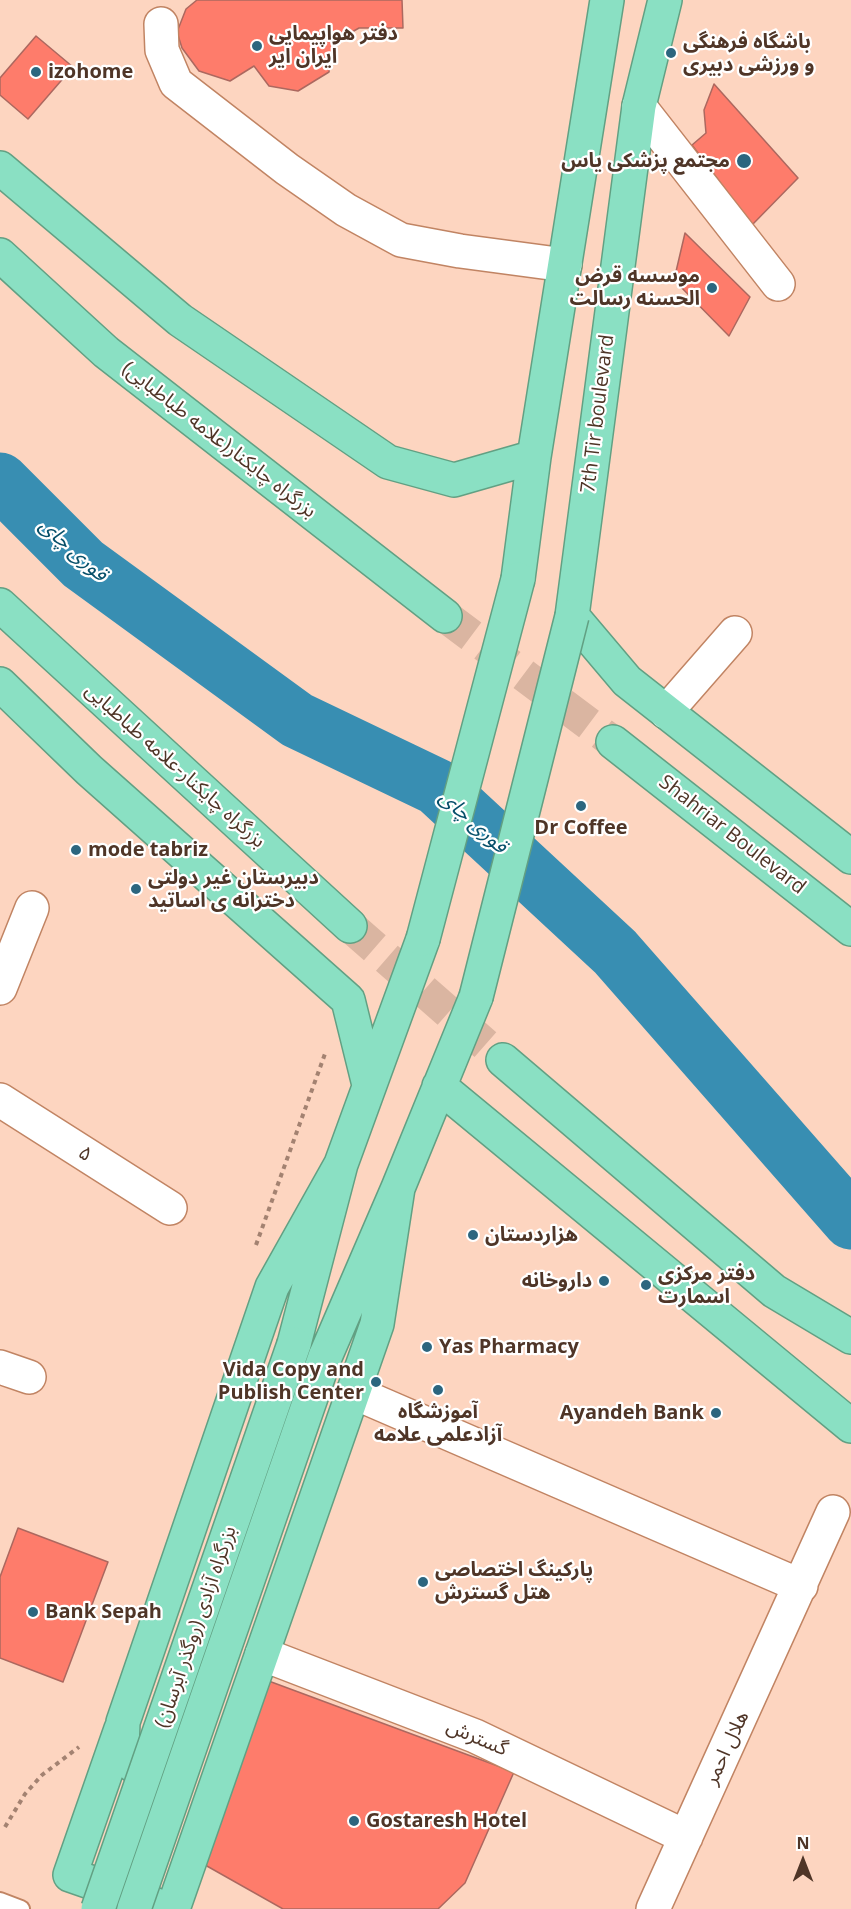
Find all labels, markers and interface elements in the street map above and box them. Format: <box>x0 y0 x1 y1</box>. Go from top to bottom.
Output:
place label: دفتر هواپیمایی ایران ایر <box>269 22 398 69</box>
place label: باشگاه فرهنگی و ورزشی دبیری <box>683 30 814 77</box>
marker: دفتر هواپیمایی ایران ایر <box>250 39 264 53</box>
marker: باشگاه فرهنگی و ورزشی دبیری <box>664 46 678 60</box>
place label: izohome <box>48 60 133 84</box>
marker: izohome <box>29 65 43 79</box>
place label: مجتمع پزشکی یاس <box>561 149 730 173</box>
marker: مجتمع پزشکی یاس <box>735 152 753 170</box>
place label: موسسه قرض الحسنه رسالت <box>569 264 700 311</box>
marker: موسسه قرض الحسنه رسالت <box>705 281 719 295</box>
street label: 7th Tir boulevard <box>576 333 620 495</box>
street label: بزرگراه چایکنار(علامه طباطبایی) <box>117 357 321 523</box>
water label: قوری چای <box>34 513 112 587</box>
street label: بزرگراه چایکنار-علامه طباطبایی <box>80 679 270 853</box>
street label: Shahriar Boulevard <box>654 770 810 900</box>
water label: قوری چای <box>434 785 512 859</box>
marker: Dr Coffee <box>574 799 588 813</box>
place label: Dr Coffee <box>534 816 628 840</box>
place label: mode tabriz <box>88 838 208 862</box>
marker: mode tabriz <box>69 843 83 857</box>
place label: دبیرستان غیر دولتی دخترانه ی اساتید <box>148 866 319 913</box>
marker: دبیرستان غیر دولتی دخترانه ی اساتید <box>129 882 143 896</box>
street label: ۵ <box>74 1141 96 1167</box>
place label: هزاردستان <box>485 1223 578 1247</box>
marker: هزاردستان <box>466 1228 480 1242</box>
place label: دفتر مرکزی اسمارت <box>658 1262 755 1309</box>
place label: داروخانه <box>522 1269 592 1293</box>
marker: داروخانه <box>597 1274 611 1288</box>
marker: دفتر مرکزی اسمارت <box>639 1278 653 1292</box>
place label: Yas Pharmacy <box>439 1335 579 1359</box>
marker: Yas Pharmacy <box>420 1340 434 1354</box>
place label: Vida Copy and Publish Center <box>218 1358 364 1405</box>
marker: Vida Copy and Publish Center <box>369 1375 383 1389</box>
marker: آموزشگاه آزادعلمی علامه <box>431 1383 445 1397</box>
place label: آموزشگاه آزادعلمی علامه <box>374 1400 502 1447</box>
place label: Ayandeh Bank <box>560 1401 704 1425</box>
marker: Ayandeh Bank <box>709 1406 723 1420</box>
street label: بزرگراه آزادی (روگذر آبرسان) <box>150 1523 242 1731</box>
place label: پارکینگ اختصاصی هتل گسترش <box>435 1558 593 1605</box>
marker: پارکینگ اختصاصی هتل گسترش <box>416 1575 430 1589</box>
place label: Bank Sepah <box>45 1600 162 1624</box>
marker: Bank Sepah <box>26 1605 40 1619</box>
street label: هلال احمر <box>700 1707 754 1789</box>
street label: گسترش <box>443 1714 511 1762</box>
place label: Gostaresh Hotel <box>366 1809 527 1833</box>
marker: Gostaresh Hotel <box>347 1814 361 1828</box>
north arrow <box>773 1831 833 1891</box>
text: N <box>796 1832 810 1854</box>

